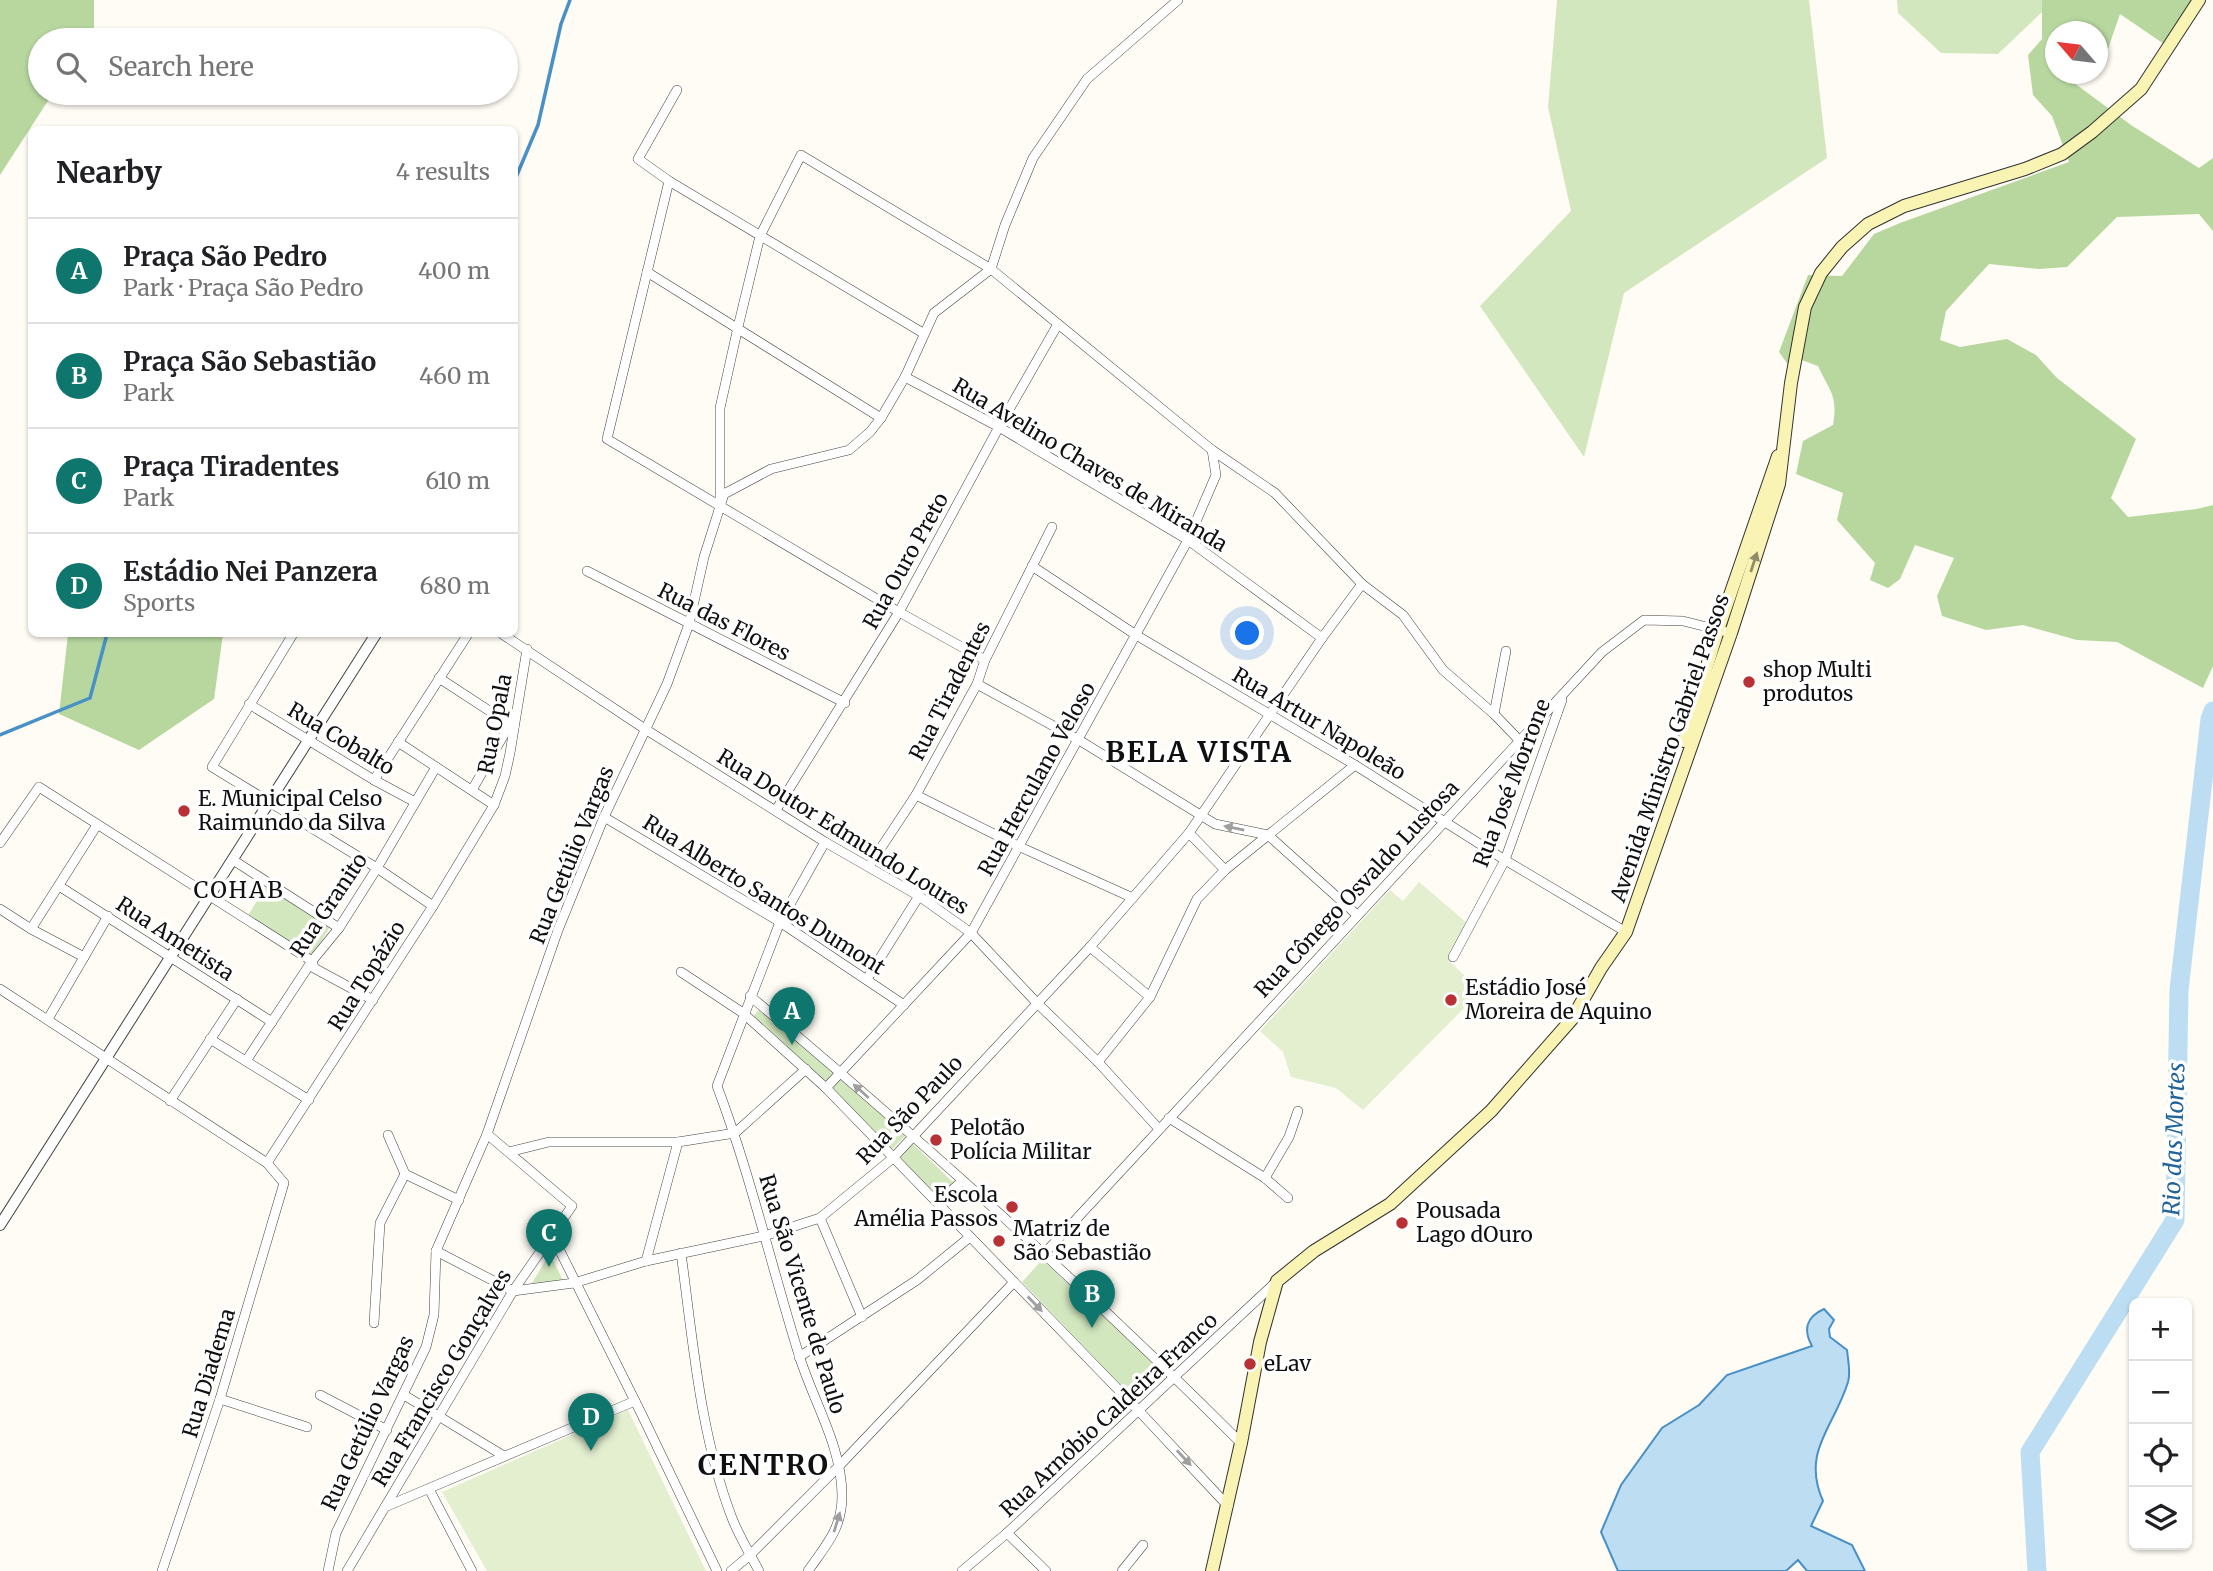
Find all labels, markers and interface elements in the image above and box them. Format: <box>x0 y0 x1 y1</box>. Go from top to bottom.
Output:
north arrow <box>2045 21 2108 84</box>
search box <box>28 28 518 105</box>
icon: search <box>52 48 90 86</box>
text: Search here <box>108 50 254 83</box>
text: Nearby <box>56 153 162 191</box>
text: 4 results <box>396 157 490 186</box>
text: Praça São Pedro <box>123 240 327 273</box>
text: A <box>71 256 87 285</box>
text: 400 m <box>418 256 490 285</box>
text: Park · Praça São Pedro <box>123 273 363 302</box>
text: Praça São Sebastião <box>123 345 376 378</box>
text: B <box>71 361 87 390</box>
text: 460 m <box>419 361 490 390</box>
street label: Rua Avelino Chaves de Miranda <box>948 372 1233 557</box>
text: Park <box>123 378 174 407</box>
text: Praça Tiradentes <box>123 450 339 483</box>
text: C <box>71 466 87 495</box>
text: 610 m <box>425 466 490 495</box>
text: Park <box>123 483 174 512</box>
street label: Rua Ouro Preto <box>857 488 954 634</box>
one-way arrow <box>1749 551 1760 572</box>
text: Estádio Nei Panzera <box>123 555 378 588</box>
text: D <box>70 571 88 600</box>
text: 680 m <box>419 571 490 600</box>
street label: Rua das Flores <box>653 577 795 667</box>
text: Sports <box>123 588 195 617</box>
street label: Avenida Ministro Gabriel Passos <box>1604 590 1735 906</box>
your location <box>1230 616 1264 650</box>
street label: Rua Tiradentes <box>903 617 996 765</box>
place label: shop Multi produtos <box>1763 656 1872 707</box>
street label: Rua Artur Napoleão <box>1228 661 1411 786</box>
street label: Rua Opala <box>472 672 517 776</box>
marker: shop Multi produtos <box>1741 674 1757 690</box>
street label: Rua Herculano Veloso <box>972 677 1101 880</box>
street label: Rua José Morrone <box>1467 695 1556 871</box>
street label: Rua Cobalto <box>283 696 400 781</box>
district label: BELA VISTA <box>1105 734 1293 770</box>
street label: Rua Doutor Edmundo Loures <box>712 743 974 920</box>
street label: Rua Getúlio Vargas <box>523 762 620 948</box>
street label: Rua Cônego Osvaldo Lustosa <box>1249 774 1465 1003</box>
place label: E. Municipal Celso Raimundo da Silva <box>198 785 386 836</box>
marker: E. Municipal Celso Raimundo da Silva <box>176 803 192 819</box>
street label: Rua Alberto Santos Dumont <box>638 809 890 980</box>
one-way arrow <box>1223 822 1245 833</box>
street label: Rua Granito <box>284 848 373 962</box>
district label: COHAB <box>193 875 285 904</box>
street label: Rua Ametista <box>111 890 239 987</box>
street label: Rua Topázio <box>322 916 411 1036</box>
place label: Estádio José Moreira de Aquino <box>1465 974 1652 1025</box>
pin: A <box>769 987 815 1045</box>
marker: Estádio José Moreira de Aquino <box>1443 992 1459 1008</box>
street label: Rua São Paulo <box>851 1050 968 1170</box>
water label: Rio das Mortes <box>2156 1062 2191 1216</box>
one-way arrow <box>853 1084 870 1100</box>
place label: Pelotão Polícia Militar <box>950 1114 1092 1165</box>
marker: Pelotão Polícia Militar <box>928 1132 944 1148</box>
street label: Rua São Vicente de Paulo <box>753 1171 852 1417</box>
place label: Escola Amélia Passos <box>853 1181 998 1232</box>
place label: Pousada Lago dOuro <box>1416 1197 1533 1248</box>
marker: Escola Amélia Passos <box>1004 1199 1020 1215</box>
pin: C <box>526 1209 572 1267</box>
place label: Matriz de São Sebastião <box>1013 1215 1151 1266</box>
marker: Pousada Lago dOuro <box>1394 1215 1410 1231</box>
marker: Matriz de São Sebastião <box>991 1233 1007 1249</box>
street label: Rua Francisco Gonçalves <box>366 1264 517 1491</box>
pin: B <box>1069 1270 1115 1328</box>
one-way arrow <box>1026 1295 1043 1312</box>
map controls <box>2129 1298 2192 1550</box>
button: + <box>2129 1298 2192 1361</box>
street label: Rua Diadema <box>176 1305 241 1441</box>
street label: Rua Arnóbio Caldeira Franco <box>994 1307 1223 1523</box>
street label: Rua Getúlio Vargas <box>315 1331 420 1514</box>
place label: eLav <box>1264 1350 1312 1377</box>
marker: eLav <box>1242 1356 1258 1372</box>
button: − <box>2129 1361 2192 1424</box>
pin: D <box>568 1393 614 1451</box>
button: locate <box>2129 1424 2192 1487</box>
district label: CENTRO <box>698 1447 830 1483</box>
one-way arrow <box>1175 1449 1191 1466</box>
button: layers <box>2129 1487 2192 1550</box>
one-way arrow <box>833 1511 843 1532</box>

